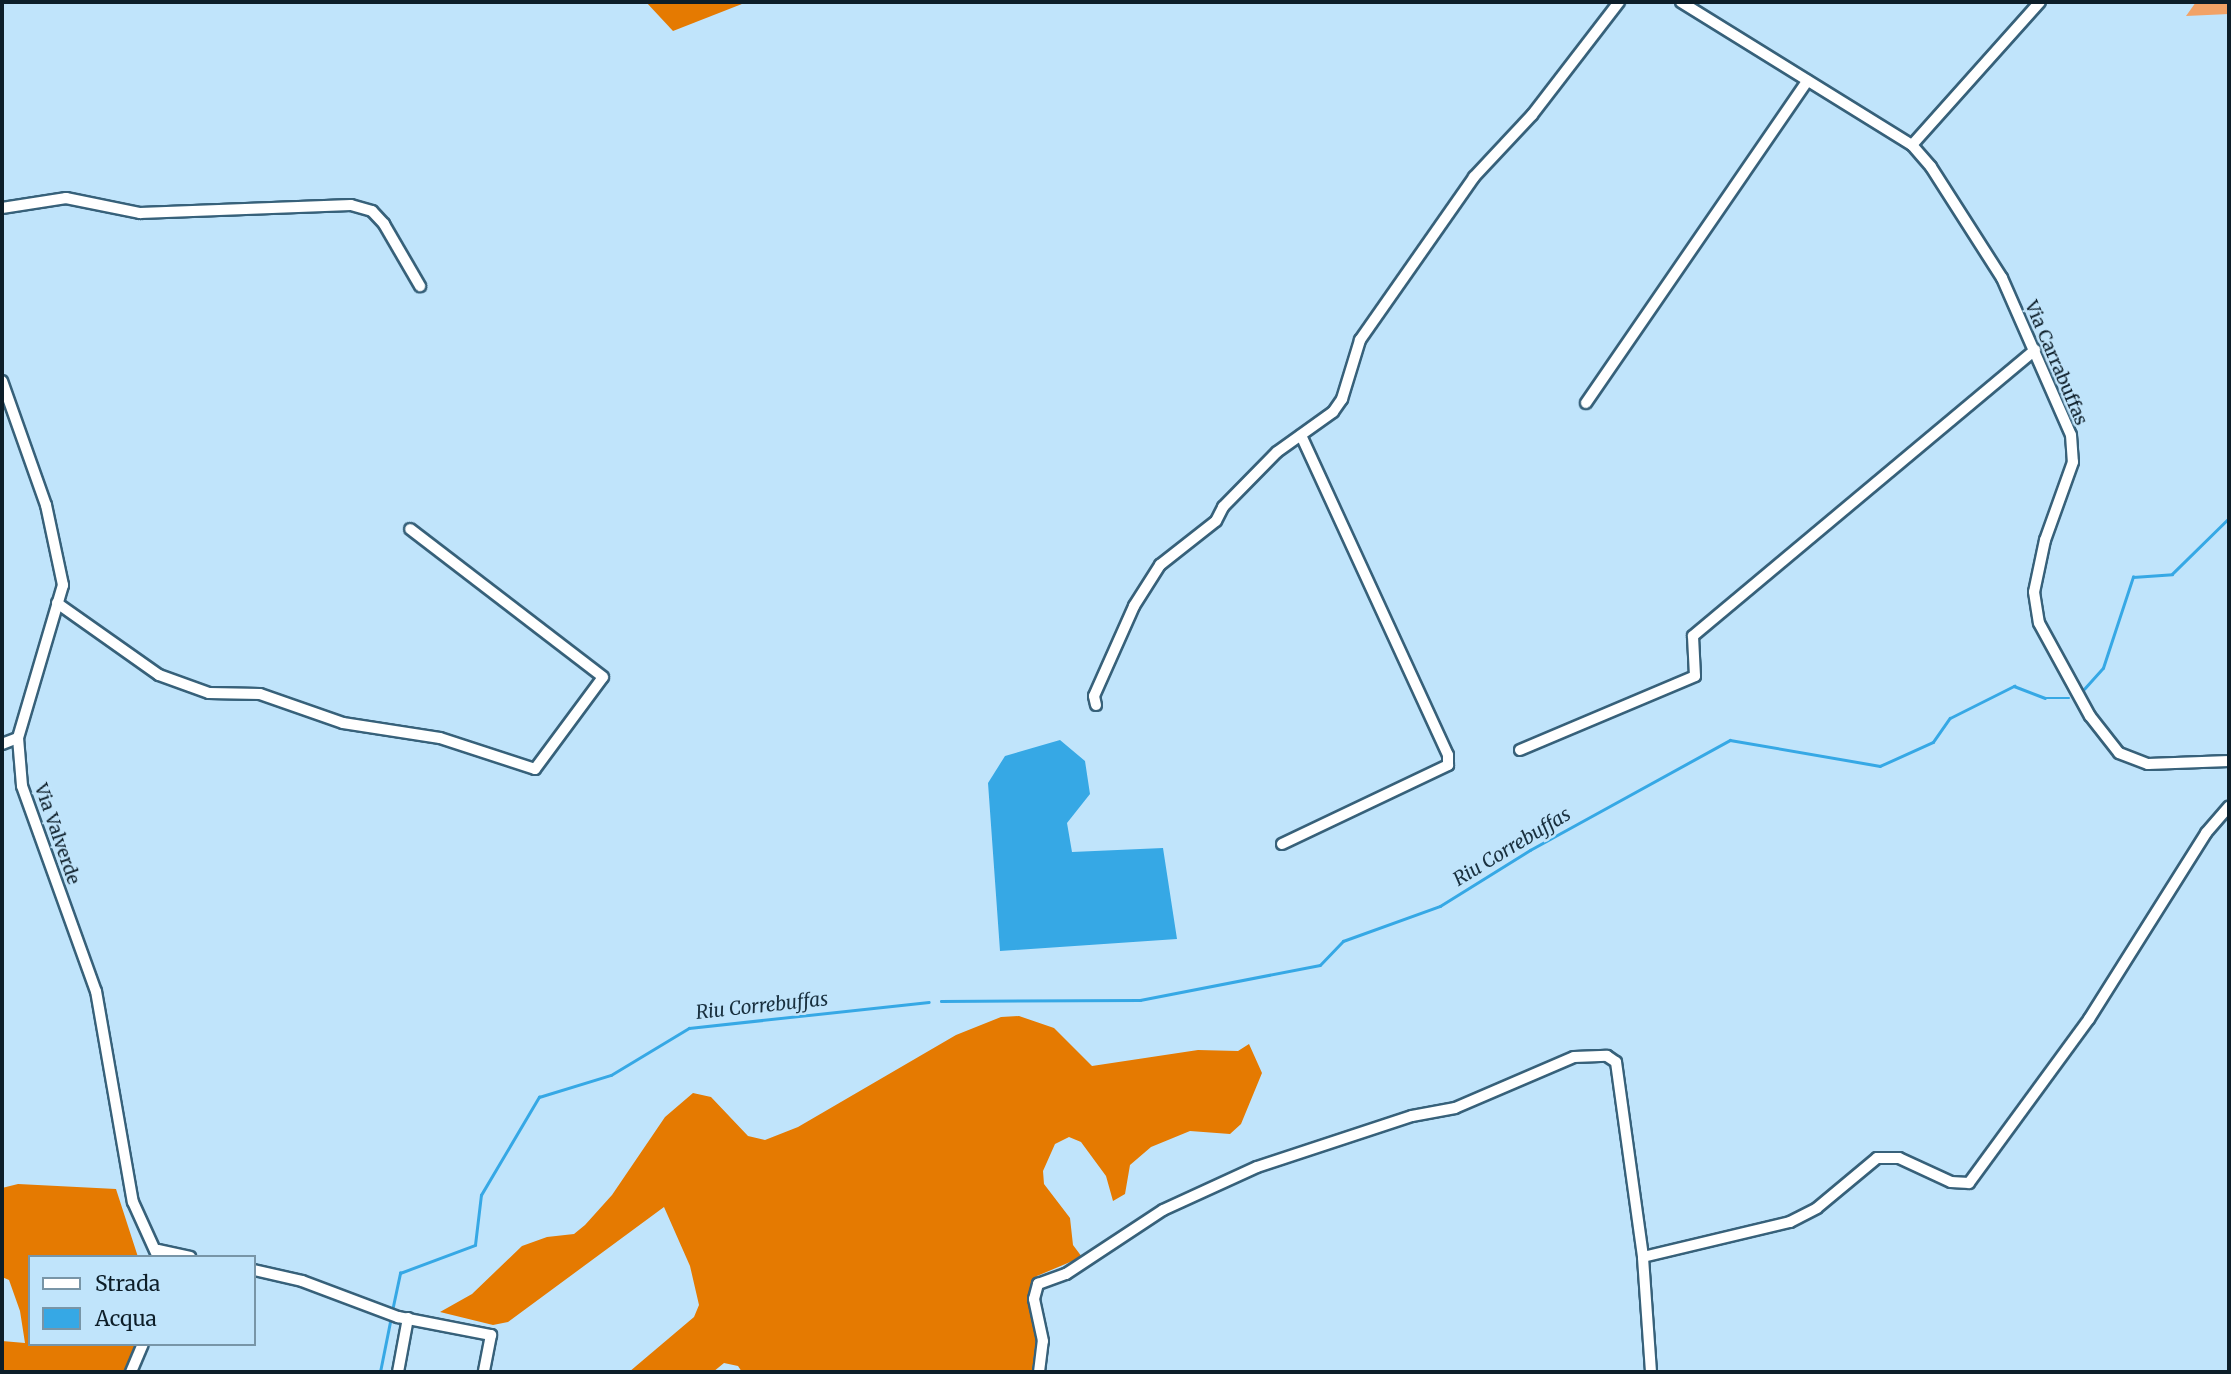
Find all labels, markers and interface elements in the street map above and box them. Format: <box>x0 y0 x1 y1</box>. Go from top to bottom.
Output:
street label: Via Carrabuffas <box>2020 297 2092 429</box>
street label: Via Valverde <box>30 781 84 887</box>
water label: Riu Correbuffas <box>1449 803 1575 891</box>
water label: Riu Correbuffas <box>695 988 829 1024</box>
legend <box>28 1255 256 1346</box>
text: Strada <box>95 1270 160 1297</box>
text: Acqua <box>95 1305 157 1332</box>

